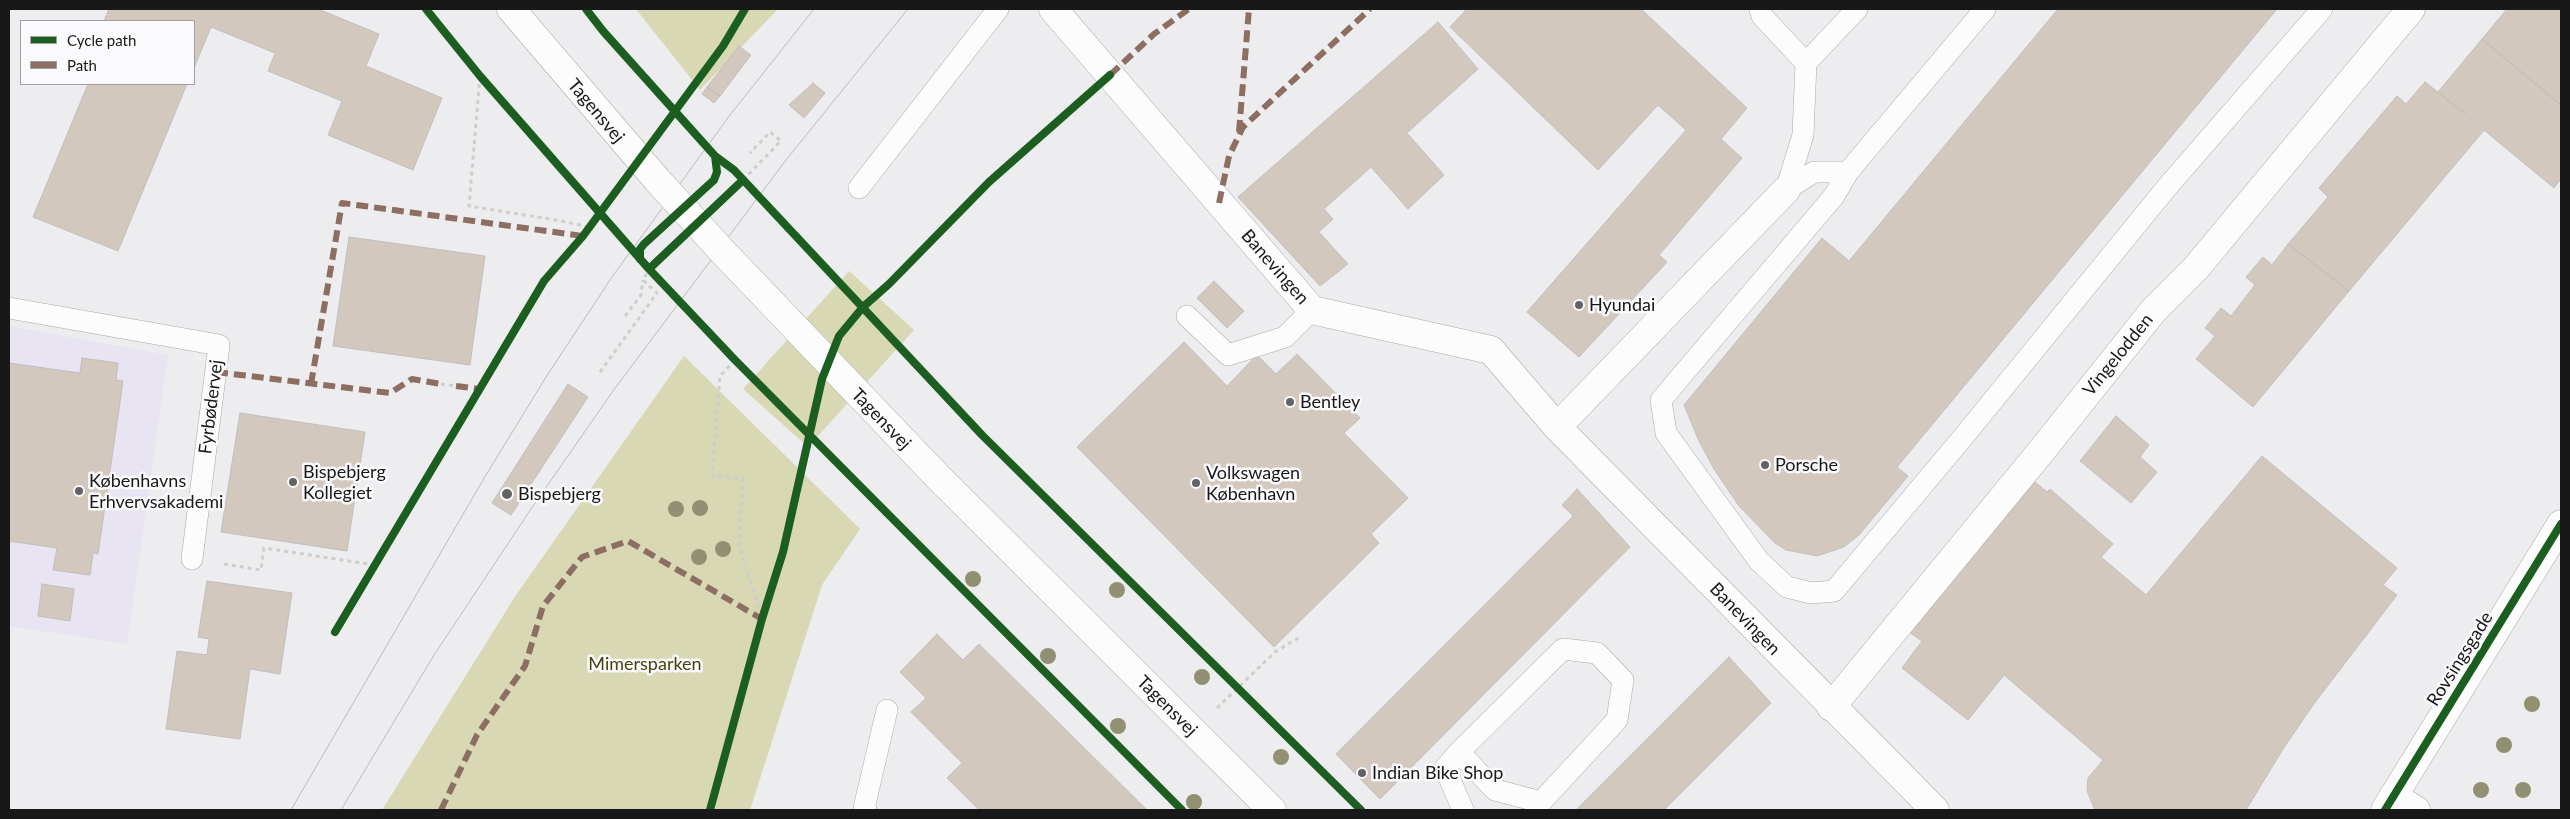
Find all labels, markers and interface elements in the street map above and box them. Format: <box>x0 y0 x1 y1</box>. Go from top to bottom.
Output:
legend <box>20 20 195 85</box>
text: Cycle path <box>67 31 136 49</box>
text: Path <box>67 56 97 74</box>
street label: Tagensvej <box>563 75 629 147</box>
street label: Banevingen <box>1237 225 1313 309</box>
place label: Hyundai <box>1589 294 1655 316</box>
marker: Hyundai <box>1573 299 1585 311</box>
street label: Vingelodden <box>2078 310 2158 400</box>
street label: Fyrbødervej <box>194 359 228 455</box>
street label: Tagensvej <box>847 384 915 454</box>
place label: Bentley <box>1300 391 1360 413</box>
marker: Bentley <box>1284 396 1296 408</box>
place label: Porsche <box>1775 454 1838 476</box>
marker: Porsche <box>1759 459 1771 471</box>
place label: Bispebjerg Kollegiet <box>303 461 386 504</box>
place label: Volkswagen København <box>1206 462 1300 504</box>
place label: Københavns Erhvervsakademi <box>89 470 223 512</box>
marker: Bispebjerg Kollegiet <box>287 476 299 488</box>
marker: Volkswagen København <box>1190 477 1202 489</box>
place label: Bispebjerg <box>518 483 601 505</box>
marker: Københavns Erhvervsakademi <box>73 485 85 497</box>
marker: Bispebjerg <box>500 487 514 501</box>
street label: Banevingen <box>1705 578 1785 660</box>
street label: Rovsingsgade <box>2423 608 2497 710</box>
park label: Mimersparken <box>588 653 702 675</box>
street label: Tagensvej <box>1132 671 1202 741</box>
place label: Indian Bike Shop <box>1372 762 1503 784</box>
marker: Indian Bike Shop <box>1356 767 1368 779</box>

